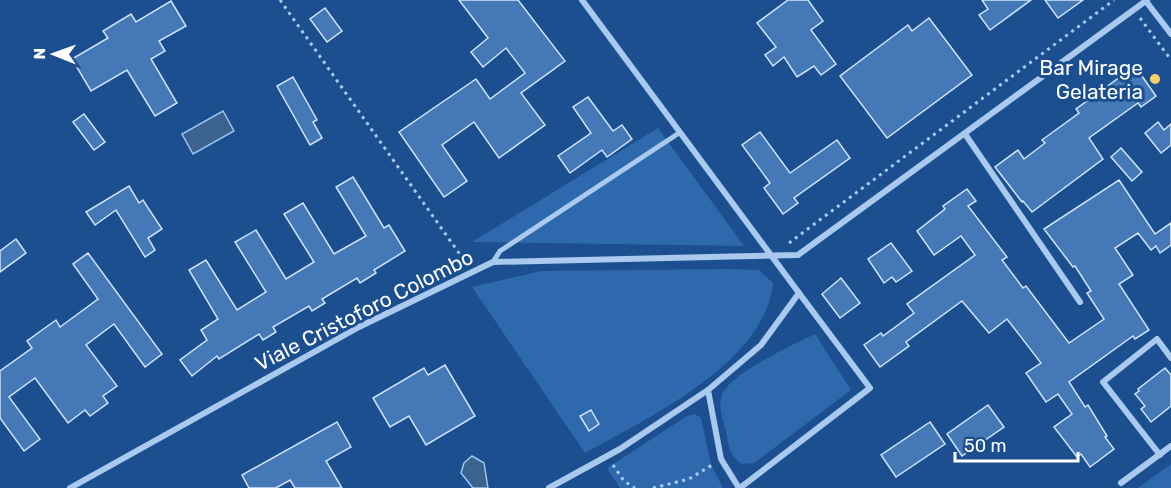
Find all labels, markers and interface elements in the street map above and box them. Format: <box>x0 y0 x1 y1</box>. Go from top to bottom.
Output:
north arrow <box>24 24 84 84</box>
text: N <box>30 48 49 60</box>
place label: Bar Mirage Gelateria <box>1039 55 1143 104</box>
marker: Bar Mirage Gelateria <box>1148 72 1162 86</box>
street label: Viale Cristoforo Colombo <box>251 244 477 376</box>
scale bar <box>955 425 1078 463</box>
text: 50 m <box>964 435 1007 457</box>

